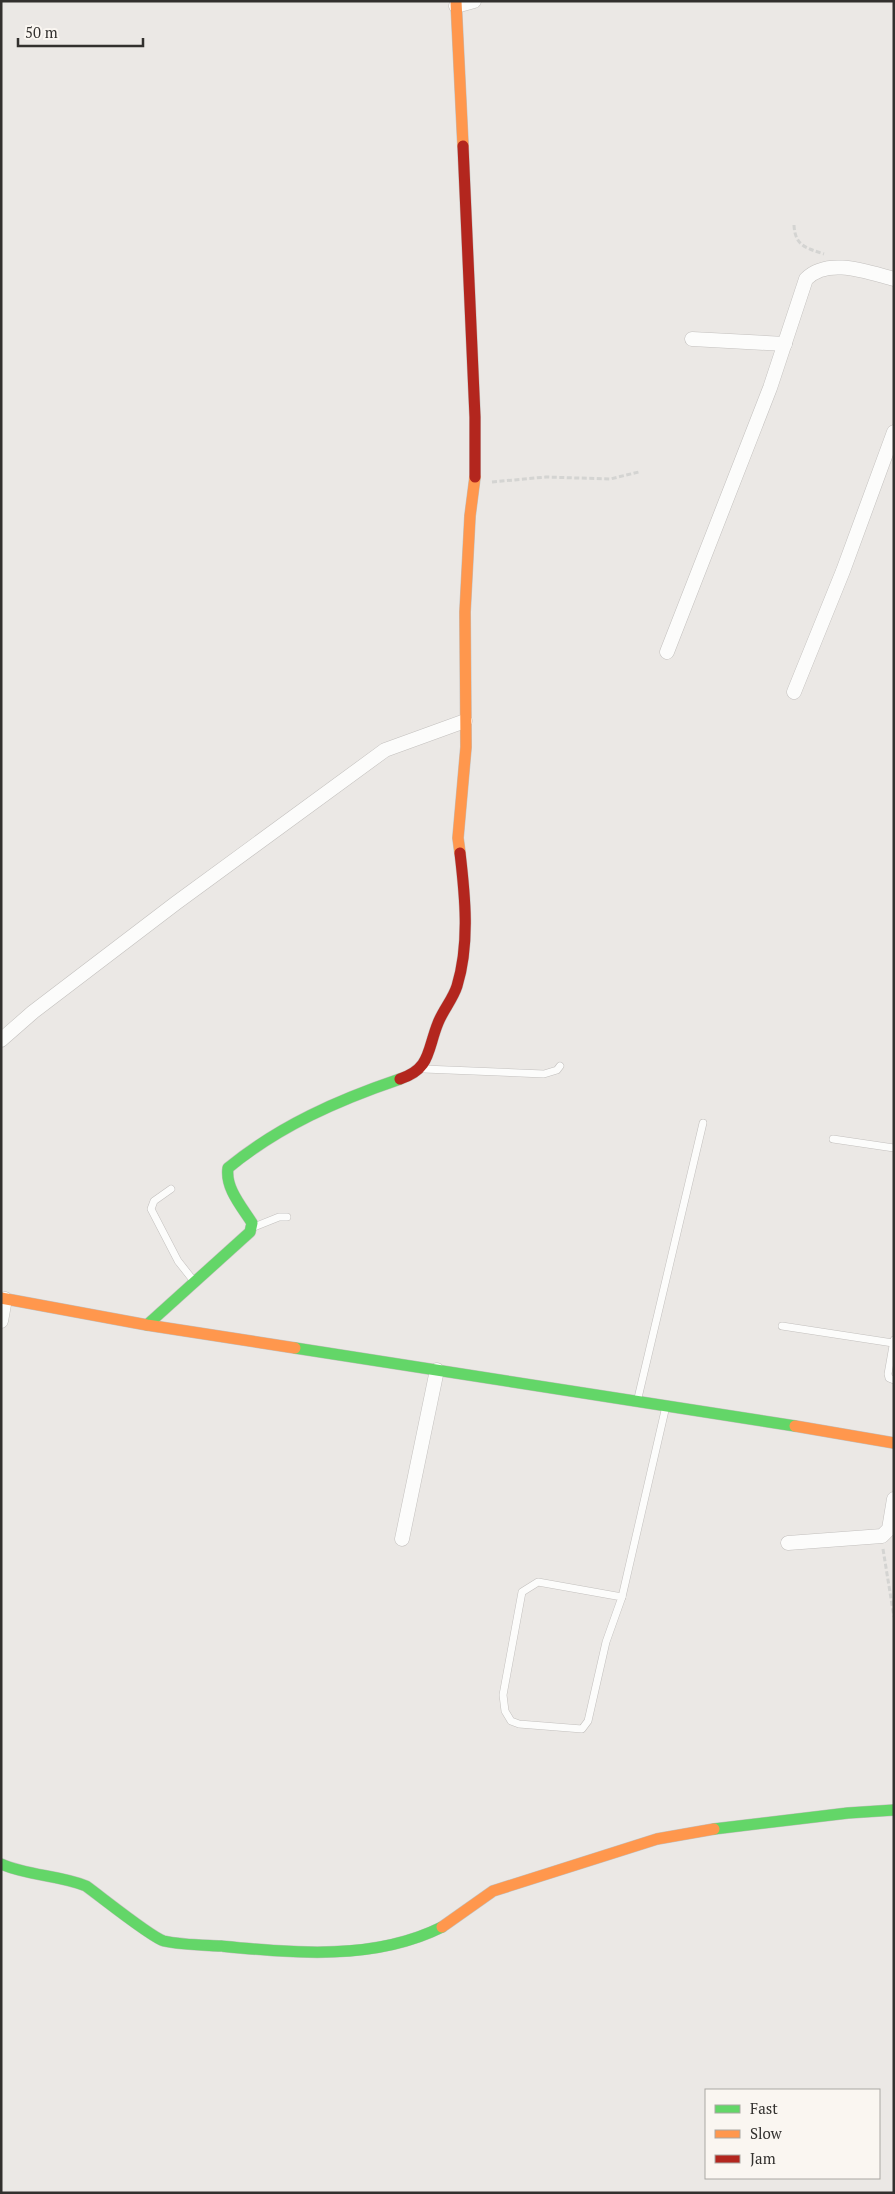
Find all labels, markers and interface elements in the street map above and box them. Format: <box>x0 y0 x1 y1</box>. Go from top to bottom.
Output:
scale bar <box>18 15 142 47</box>
text: 50 m <box>25 22 58 42</box>
legend <box>705 2089 880 2179</box>
text: Fast <box>750 2098 778 2118</box>
text: Slow <box>750 2123 783 2143</box>
text: Jam <box>750 2148 776 2168</box>

